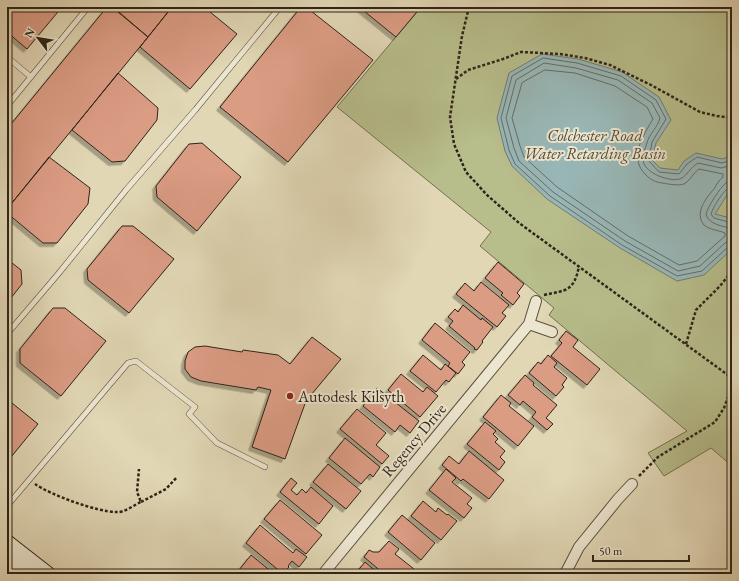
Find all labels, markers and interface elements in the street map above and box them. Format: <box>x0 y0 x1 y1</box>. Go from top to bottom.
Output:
north arrow <box>18 18 58 58</box>
text: N <box>21 25 38 40</box>
park label: Colchester Road Water Retarding Basin <box>524 125 666 164</box>
place label: Autodesk Kilsyth <box>297 386 405 407</box>
marker: Autodesk Kilsyth <box>285 391 295 401</box>
street label: Regency Drive <box>377 399 451 481</box>
scale bar <box>593 537 689 563</box>
text: 50 m <box>599 543 623 559</box>

